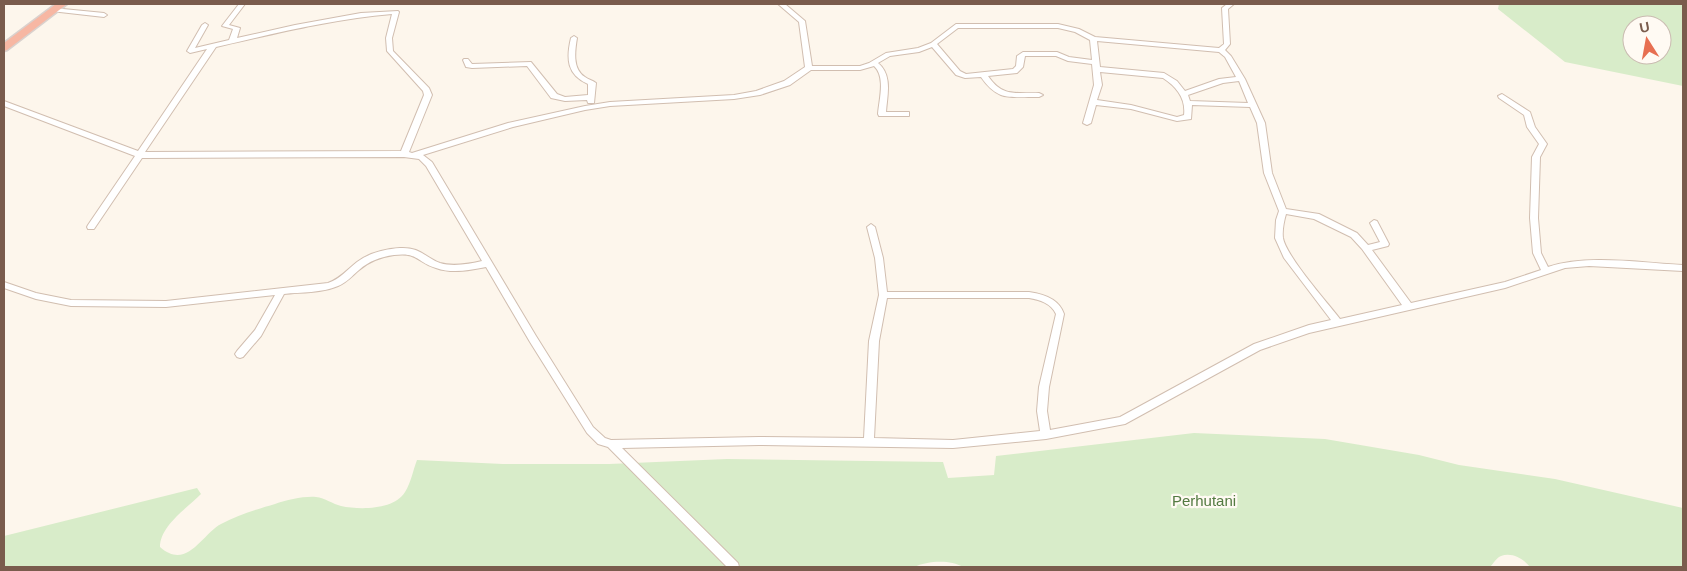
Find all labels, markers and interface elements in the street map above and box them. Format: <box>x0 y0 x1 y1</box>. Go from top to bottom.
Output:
north arrow <box>1622 15 1672 65</box>
text: U <box>1638 18 1651 36</box>
park label: Perhutani <box>1172 492 1236 509</box>

